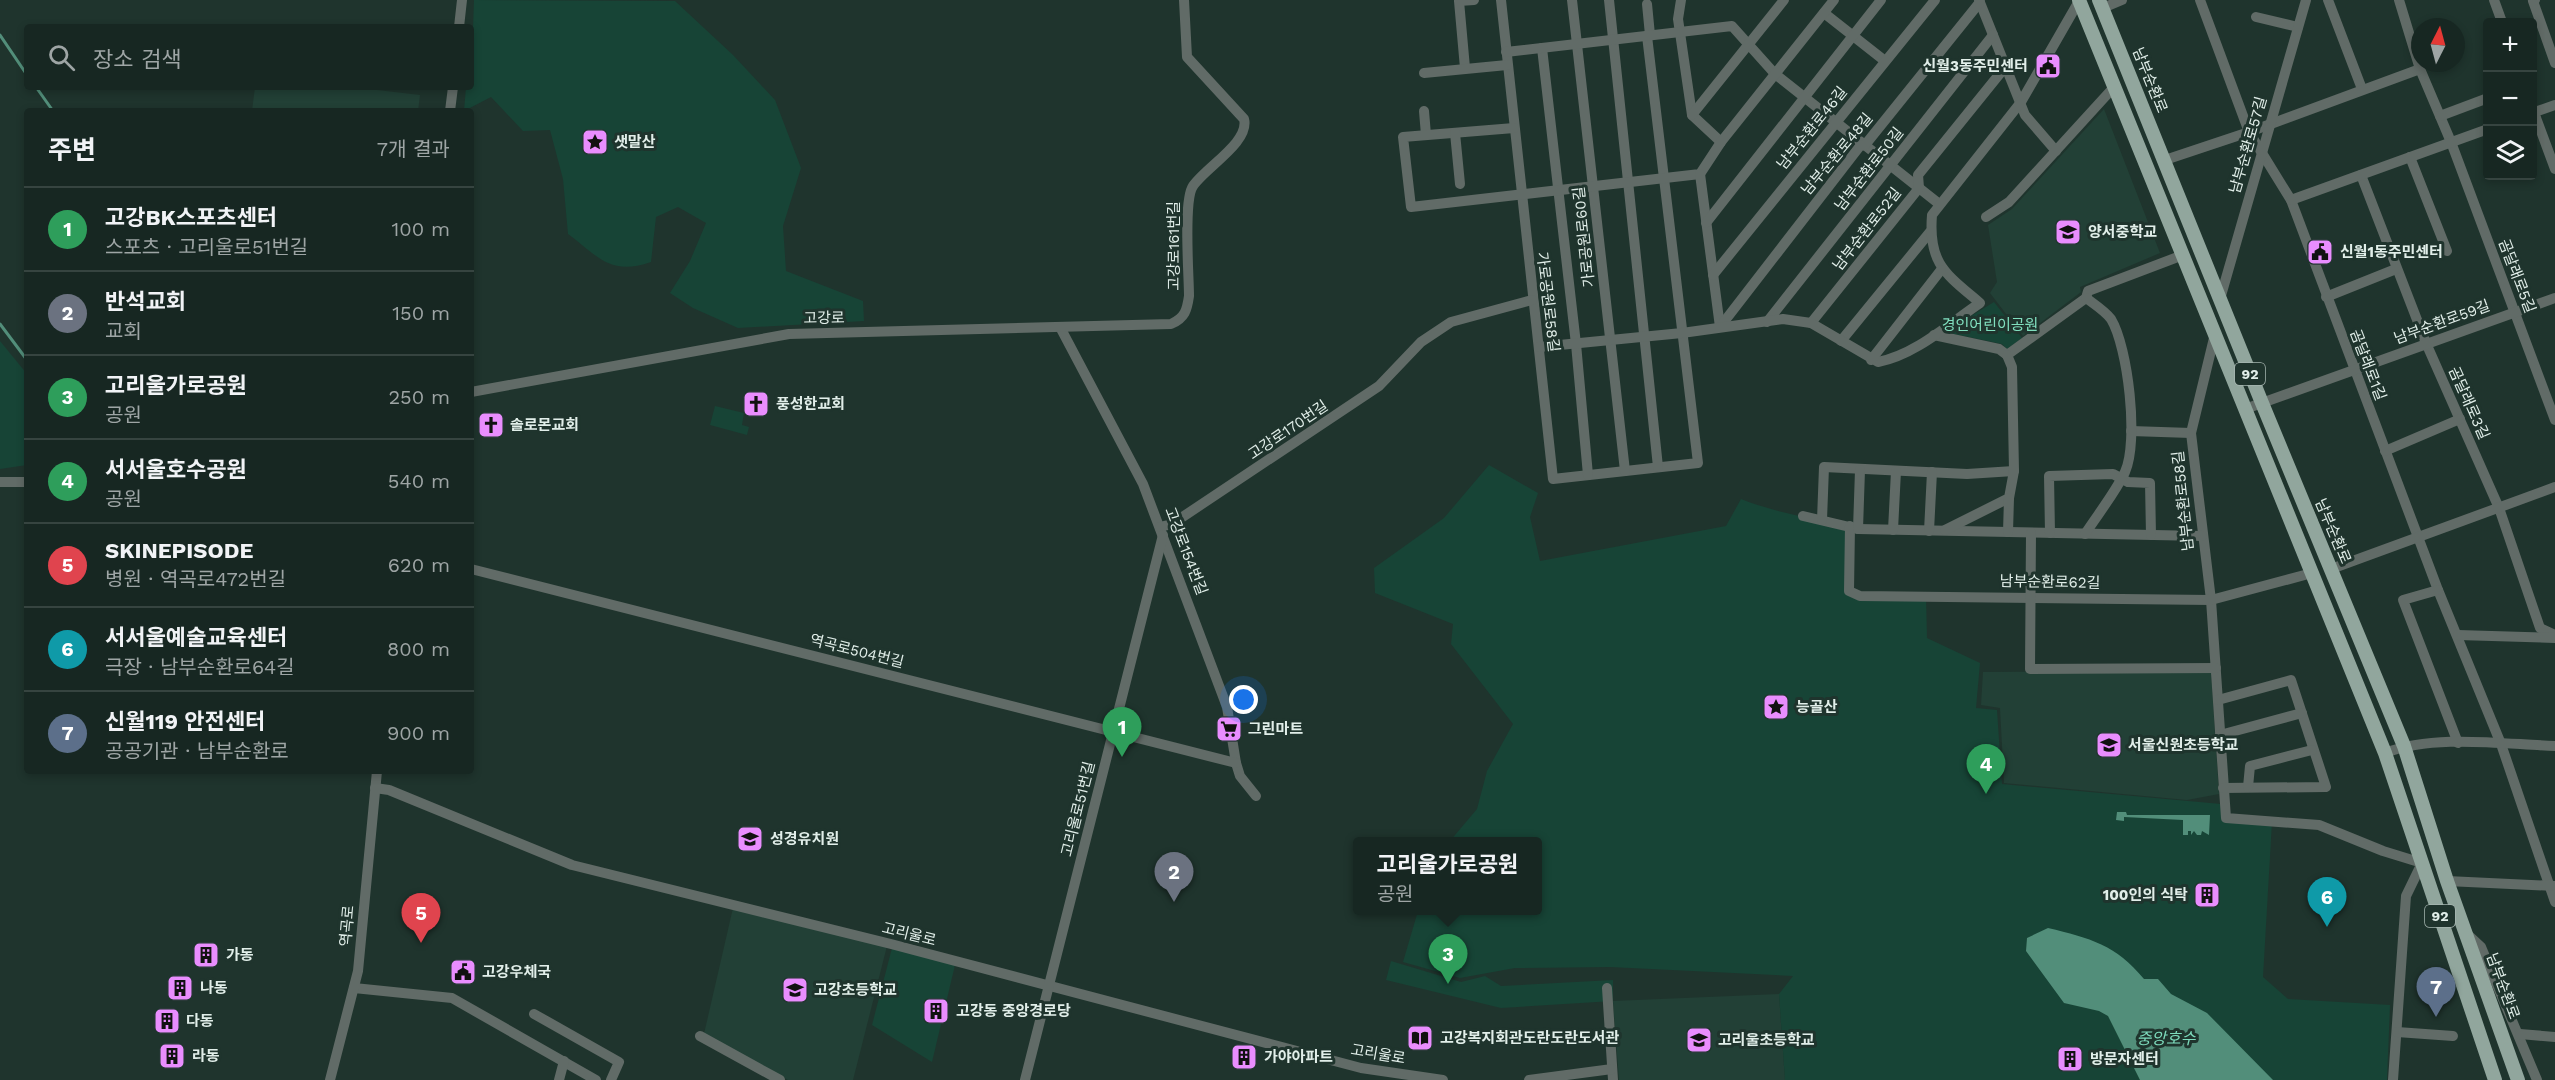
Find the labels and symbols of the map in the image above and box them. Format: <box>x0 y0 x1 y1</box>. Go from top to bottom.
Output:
north arrow <box>2411 18 2465 72</box>
street label: 남부순환로 <box>2129 45 2171 115</box>
public building icon: 신월3동주민센터 <box>2033 51 2063 81</box>
place label: 신월3동주민센터 <box>1923 57 2028 75</box>
street label: 남부순환로46길 <box>1773 83 1851 173</box>
street label: 남부순환로57길 <box>2226 94 2270 196</box>
street label: 남부순환로48길 <box>1798 109 1876 199</box>
street label: 남부순환로50길 <box>1831 124 1907 214</box>
place icon: 샛말산 <box>580 127 610 157</box>
place label: 샛말산 <box>614 133 656 151</box>
street label: 남부순환로52길 <box>1829 184 1905 274</box>
street label: 가로공원로60길 <box>1570 186 1598 288</box>
street label: 고강로161번길 <box>1165 201 1183 291</box>
school or university icon: 양서중학교 <box>2053 217 2083 247</box>
place label: 양서중학교 <box>2088 223 2157 241</box>
street label: 곰달래로5길 <box>2495 236 2539 316</box>
public building icon: 신월1동주민센터 <box>2305 237 2335 267</box>
place label: 신월1동주민센터 <box>2340 243 2443 261</box>
street label: 가로공원로58길 <box>1533 251 1563 353</box>
street label: 남부순환로59길 <box>2392 296 2492 348</box>
street label: 고강로 <box>803 309 845 327</box>
park label: 경인어린이공원 <box>1942 316 2038 334</box>
street label: 곰달래로1길 <box>2346 327 2390 403</box>
road number: 92 <box>2235 363 2265 385</box>
street label: 곰달래로3길 <box>2445 364 2493 442</box>
church icon: 풍성한교회 <box>741 389 771 419</box>
place label: 풍성한교회 <box>776 395 845 413</box>
street label: 고강로170번길 <box>1245 397 1331 463</box>
church icon: 솔로몬교회 <box>476 410 506 440</box>
place label: 솔로몬교회 <box>510 416 579 434</box>
street label: 남부순환로58길 <box>2169 450 2197 552</box>
street label: 남부순환로 <box>2311 496 2355 566</box>
street label: 고강로154번길 <box>1161 504 1211 598</box>
street label: 남부순환로62길 <box>2000 572 2100 592</box>
street label: 역곡로504번길 <box>808 631 906 671</box>
your location <box>1229 685 1258 714</box>
place icon: 능골산 <box>1761 692 1791 722</box>
place label: 능골산 <box>1796 698 1838 716</box>
pin: 1 <box>1102 708 1142 757</box>
supermarket icon: 그린마트 <box>1214 714 1244 744</box>
place label: 그린마트 <box>1248 720 1303 738</box>
school or university icon: 서울신원초등학교 <box>2094 730 2124 760</box>
place label: 서울신원초등학교 <box>2128 736 2239 754</box>
pin: 4 <box>1966 744 2006 794</box>
street label: 고리울로51번길 <box>1057 760 1099 858</box>
school or university icon: 성경유치원 <box>735 824 765 854</box>
place label: 성경유치원 <box>770 830 839 848</box>
pin: 2 <box>1154 852 1194 902</box>
pin: 6 <box>2308 878 2346 927</box>
building icon: 100인의 식탁 <box>2192 880 2222 910</box>
place label: 100인의 식탁 <box>2103 886 2188 904</box>
pin: 5 <box>402 894 440 943</box>
street label: 역곡로 <box>336 905 358 947</box>
road number: 92 <box>2425 905 2455 927</box>
street label: 고리울로 <box>880 919 938 949</box>
pin: 3 <box>1428 934 1468 984</box>
building icon: 가동 <box>191 940 221 970</box>
place label: 가동 <box>226 946 254 964</box>
street label: 남부순환로 <box>2483 950 2523 1022</box>
public building icon: 고강우체국 <box>448 957 478 987</box>
place label: 고강우체국 <box>482 963 551 981</box>
pin: 7 <box>2416 968 2456 1017</box>
building icon: 나동 <box>165 973 195 1003</box>
school or university icon: 고강초등학교 <box>780 975 810 1005</box>
place label: 나동 <box>200 979 228 997</box>
place label: 고강초등학교 <box>814 981 897 999</box>
building icon: 고강동 중앙경로당 <box>921 996 951 1026</box>
place label: 고강동 중앙경로당 <box>956 1002 1071 1020</box>
building icon: 다동 <box>152 1006 182 1036</box>
place label: 다동 <box>186 1012 214 1030</box>
library icon: 고강복지회관도란도란도서관 <box>1405 1023 1435 1053</box>
school or university icon: 고리울초등학교 <box>1684 1025 1714 1055</box>
place label: 고강복지회관도란도란도서관 <box>1440 1029 1620 1047</box>
water label: 중앙호수 <box>2137 1029 2197 1048</box>
place label: 고리울초등학교 <box>1718 1031 1815 1049</box>
street label: 고리울로 <box>1349 1040 1407 1068</box>
building icon: 라동 <box>157 1041 187 1071</box>
building icon: 가야아파트 <box>1229 1042 1259 1072</box>
building icon: 방문자센터 <box>2055 1044 2085 1074</box>
place label: 라동 <box>192 1047 220 1065</box>
place label: 가야아파트 <box>1264 1048 1333 1066</box>
place label: 방문자센터 <box>2090 1050 2159 1068</box>

